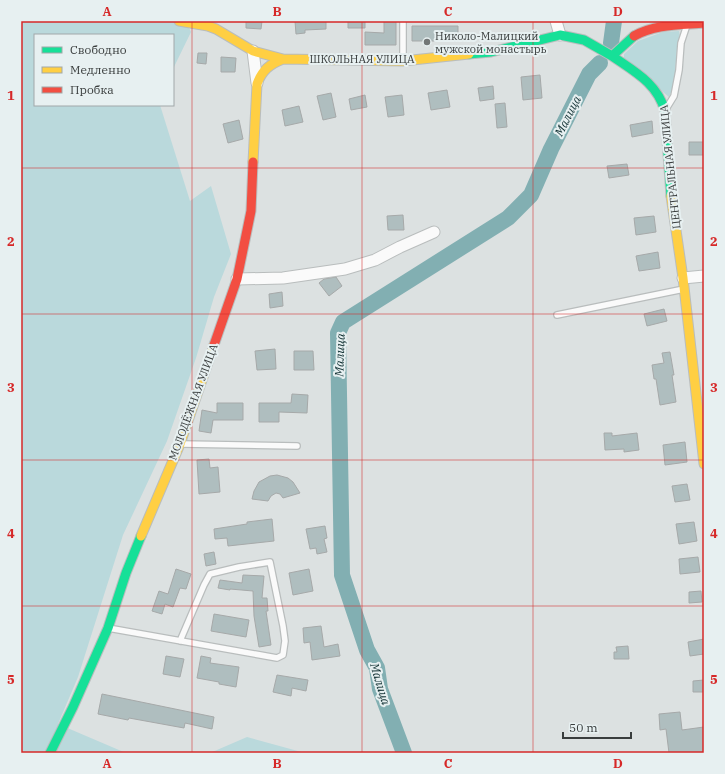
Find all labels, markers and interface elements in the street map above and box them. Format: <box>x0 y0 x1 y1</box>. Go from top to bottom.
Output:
text: A <box>102 3 112 20</box>
text: B <box>272 3 282 20</box>
text: C <box>444 3 453 20</box>
text: D <box>613 3 623 20</box>
place label: Николо-Малицкий мужской монастырь <box>435 29 547 56</box>
legend <box>34 34 174 106</box>
marker: Николо-Малицкий мужской монастырь <box>422 37 432 47</box>
text: Свободно <box>70 42 127 57</box>
street label: ШКОЛЬНАЯ УЛИЦА <box>309 52 415 66</box>
text: Медленно <box>70 62 131 77</box>
text: Пробка <box>70 82 114 97</box>
text: 1 <box>7 87 15 104</box>
text: 1 <box>710 87 718 104</box>
water label: Малица <box>551 93 584 139</box>
street label: ЦЕНТРАЛЬНАЯ УЛИЦА <box>656 104 683 230</box>
text: 2 <box>7 233 15 250</box>
text: 2 <box>710 233 718 250</box>
water label: Малица <box>331 333 348 378</box>
street label: МОЛОДЁЖНАЯ УЛИЦА <box>165 342 221 462</box>
text: 3 <box>7 379 15 396</box>
text: 3 <box>710 379 718 396</box>
text: 4 <box>7 525 15 542</box>
text: 4 <box>710 525 718 542</box>
water label: Малица <box>367 660 394 707</box>
text: 5 <box>7 671 15 688</box>
text: 5 <box>710 671 718 688</box>
scale bar <box>563 714 631 740</box>
text: 50 m <box>569 720 598 735</box>
text: A <box>102 755 112 772</box>
text: B <box>272 755 282 772</box>
text: C <box>444 755 453 772</box>
text: D <box>613 755 623 772</box>

